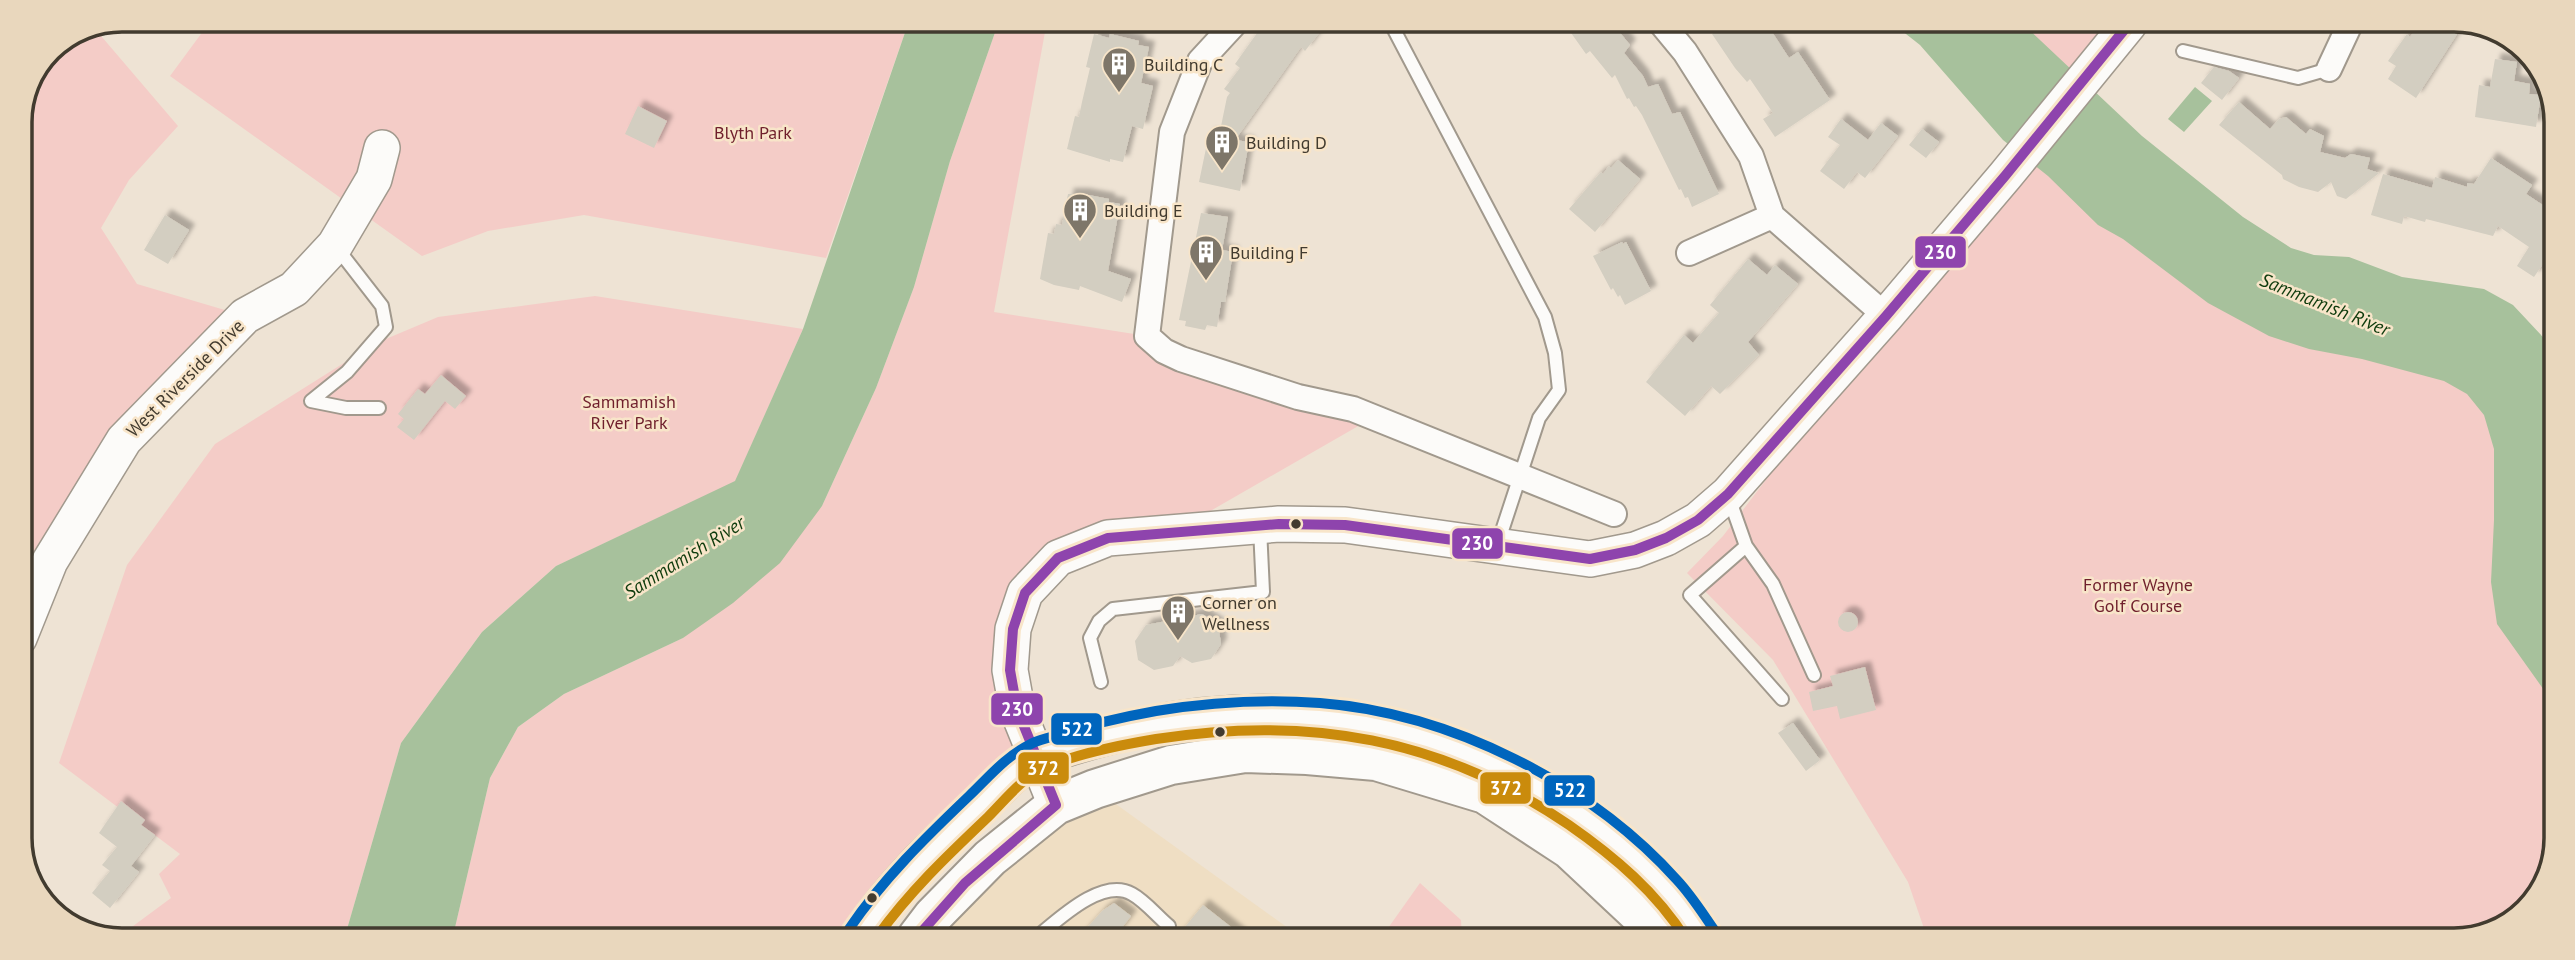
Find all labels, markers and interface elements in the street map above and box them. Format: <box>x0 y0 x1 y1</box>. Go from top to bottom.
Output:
building icon: Building C <box>1100 45 1138 94</box>
place label: Building C <box>1144 53 1223 76</box>
park label: Blyth Park <box>714 121 792 144</box>
building icon: Building D <box>1203 123 1241 172</box>
place label: Building D <box>1246 131 1327 154</box>
building icon: Building E <box>1061 191 1099 240</box>
place label: Building E <box>1104 199 1183 222</box>
building icon: Building F <box>1187 233 1225 282</box>
line badge: 230 <box>1914 235 1967 269</box>
text: 230 <box>1924 240 1956 264</box>
place label: Building F <box>1230 241 1308 264</box>
water label: Sammamish River <box>2257 267 2395 342</box>
street label: West Riverside Drive <box>121 314 249 442</box>
park label: Sammamish River Park <box>582 390 676 434</box>
water label: Sammamish River <box>619 509 750 604</box>
unlabelled marker <box>1289 517 1303 531</box>
line badge: 230 <box>1451 527 1504 560</box>
text: 230 <box>1461 531 1493 555</box>
park label: Former Wayne Golf Course <box>2083 573 2193 617</box>
place label: Corner on Wellness <box>1202 591 1277 635</box>
building icon: Corner on Wellness <box>1159 593 1197 642</box>
line badge: 230 <box>990 692 1044 726</box>
text: 230 <box>1001 697 1033 721</box>
line badge: 522 <box>1050 712 1103 746</box>
text: 522 <box>1061 717 1093 741</box>
unlabelled marker <box>1213 725 1227 739</box>
line badge: 372 <box>1017 751 1070 785</box>
text: 372 <box>1027 756 1059 780</box>
line badge: 372 <box>1479 771 1532 805</box>
line badge: 522 <box>1543 774 1596 807</box>
text: 372 <box>1490 776 1522 800</box>
text: 522 <box>1554 778 1586 802</box>
unlabelled marker <box>865 891 879 905</box>

